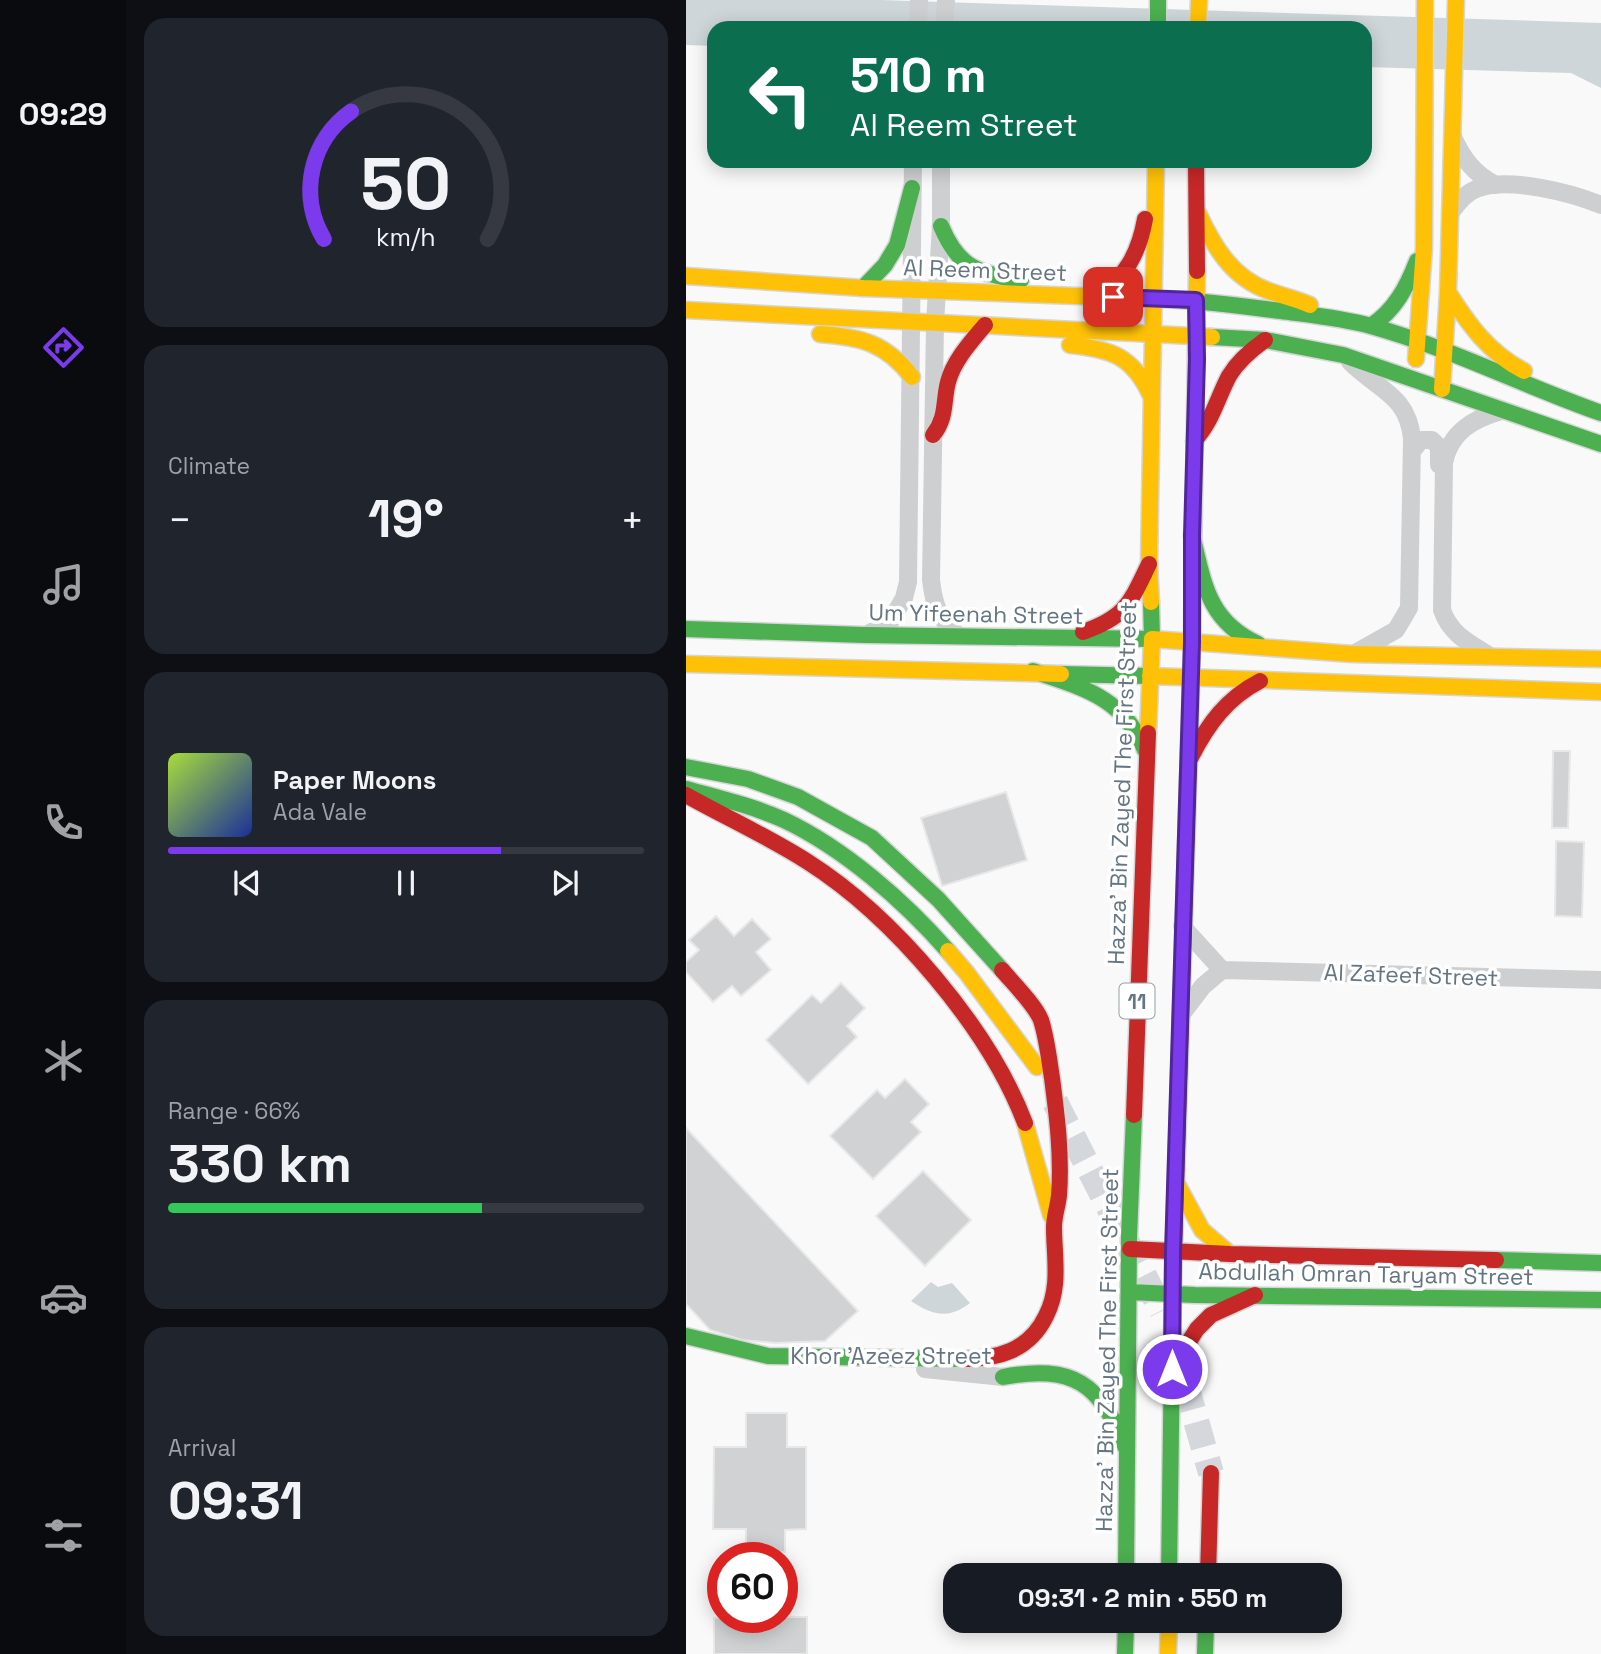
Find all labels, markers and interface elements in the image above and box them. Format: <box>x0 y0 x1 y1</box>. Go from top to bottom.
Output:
text: 510 m <box>850 44 987 106</box>
icon: left <box>735 49 826 140</box>
text: 09:29 <box>19 94 107 134</box>
text: Al Reem Street <box>850 105 1078 145</box>
text: 50 <box>361 137 451 230</box>
text: km/h <box>376 220 436 252</box>
street label: Al Reem Street <box>903 252 1067 288</box>
pin <box>1083 267 1143 327</box>
icon: arrive <box>1094 278 1132 316</box>
icon: directions <box>39 323 88 372</box>
text: Climate <box>168 451 250 481</box>
text: 19° <box>368 486 444 552</box>
text: − <box>168 496 192 544</box>
text: + <box>620 496 644 544</box>
icon: music <box>39 560 88 609</box>
street label: Um Yifeenah Street <box>868 597 1084 631</box>
street label: Hazza' Bin Zayed The First Street <box>1101 601 1143 965</box>
text: Paper Moons <box>273 763 436 797</box>
text: Ada Vale <box>273 797 367 827</box>
icon: phone <box>39 798 88 847</box>
icon: previous <box>228 864 266 902</box>
icon: pause <box>387 864 425 902</box>
icon: next <box>546 864 584 902</box>
street label: Al Zafeef Street <box>1323 957 1499 993</box>
road number: 11 <box>1120 984 1154 1018</box>
icon: climate <box>39 1036 88 1085</box>
text: Range · 66% <box>168 1096 300 1126</box>
text: 330 km <box>168 1131 352 1197</box>
street label: Hazza' Bin Zayed The First Street <box>1089 1168 1125 1532</box>
street label: Abdullah Omran Taryam Street <box>1198 1256 1534 1292</box>
icon: car <box>39 1273 88 1322</box>
position arrow <box>1135 1332 1209 1406</box>
street label: Khor 'Azeez Street <box>790 1341 992 1371</box>
text: Arrival <box>168 1433 236 1463</box>
text: 09:31 <box>168 1468 304 1534</box>
icon: filters <box>39 1511 88 1560</box>
speed limit sign: 60 <box>707 1542 798 1633</box>
text: 09:31 · 2 min · 550 m <box>1018 1581 1267 1615</box>

